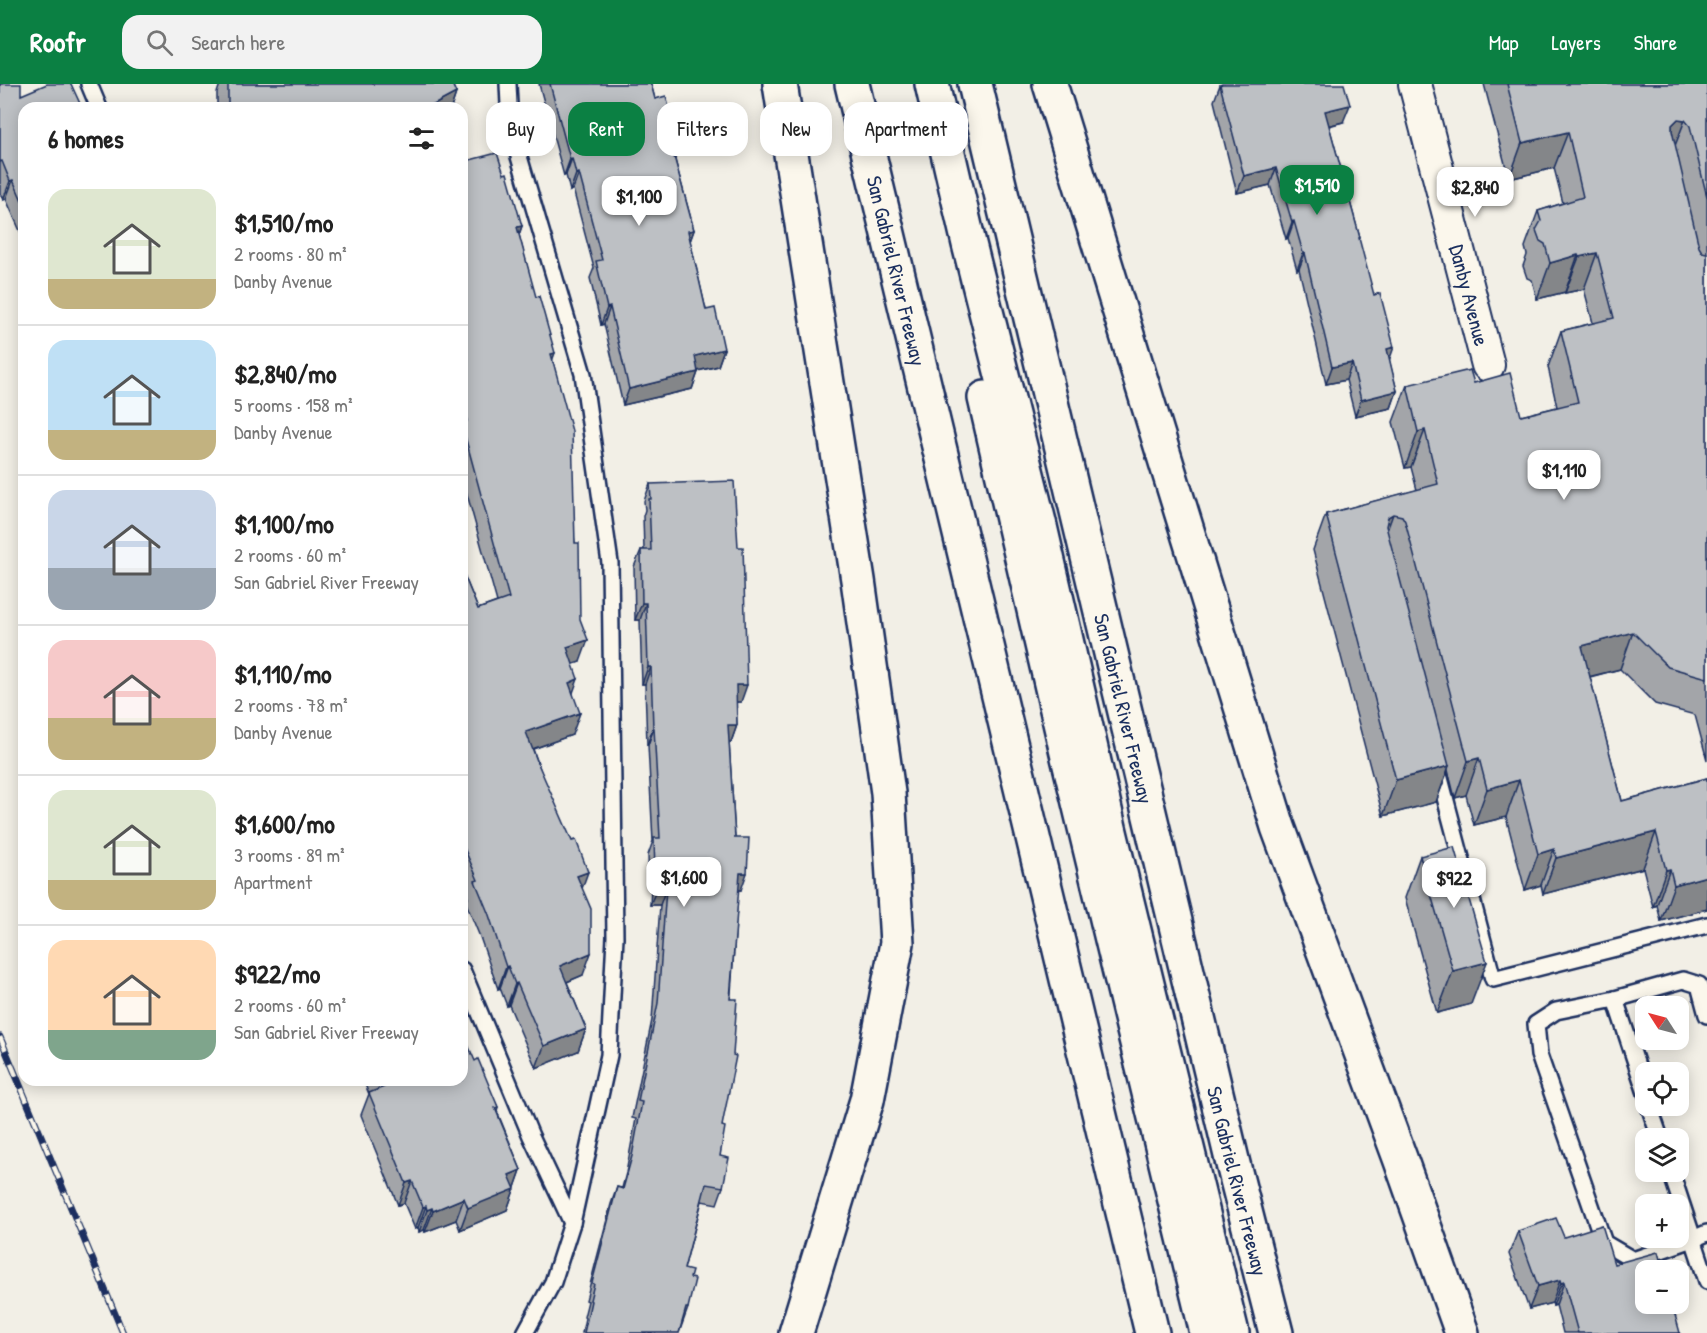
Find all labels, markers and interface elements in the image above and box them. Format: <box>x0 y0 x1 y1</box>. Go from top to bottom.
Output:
search box <box>122 15 542 69</box>
text: Roofr <box>30 23 86 61</box>
icon: search <box>143 26 176 59</box>
text: Search here <box>191 27 285 57</box>
text: Map <box>1489 28 1518 57</box>
text: Layers <box>1551 28 1601 57</box>
text: Share <box>1634 28 1677 57</box>
chip: Buy <box>486 102 556 156</box>
chip: Rent <box>568 102 645 156</box>
chip: Filters <box>657 102 748 156</box>
chip: New <box>760 102 832 156</box>
chip: Apartment <box>844 102 968 156</box>
text: 6 homes <box>48 121 124 156</box>
icon: filters <box>405 122 438 155</box>
pin: $1,510 <box>1268 165 1366 216</box>
pin: $2,840 <box>1426 167 1524 218</box>
text: $1,510 <box>1294 171 1340 198</box>
street label: San Gabriel River Freeway <box>860 173 934 369</box>
text: $2,840 <box>1451 173 1499 200</box>
pin: $1,100 <box>590 176 688 227</box>
text: $1,100 <box>616 182 662 209</box>
text: $1,510/mo <box>234 205 333 240</box>
icon: home <box>96 213 168 285</box>
text: 2 rooms · 80 m² <box>234 240 347 267</box>
street label: Danby Avenue <box>1443 241 1497 349</box>
text: Danby Avenue <box>234 267 332 294</box>
text: $2,840/mo <box>234 356 336 391</box>
icon: home <box>96 364 168 436</box>
text: 5 rooms · 158 m² <box>234 391 353 418</box>
text: Danby Avenue <box>234 418 332 445</box>
pin: $1,110 <box>1515 450 1613 501</box>
text: $1,110 <box>1542 456 1586 483</box>
text: $1,100/mo <box>234 506 334 541</box>
icon: home <box>96 514 168 586</box>
text: 2 rooms · 60 m² <box>234 541 346 568</box>
text: San Gabriel River Freeway <box>234 568 419 595</box>
street label: San Gabriel River Freeway <box>1087 611 1161 806</box>
text: $1,110/mo <box>234 656 332 691</box>
icon: home <box>96 664 168 736</box>
text: 2 rooms · 78 m² <box>234 691 348 718</box>
text: Danby Avenue <box>234 718 332 745</box>
text: $1,600/mo <box>234 806 335 841</box>
icon: home <box>96 814 168 886</box>
text: 3 rooms · 89 m² <box>234 841 345 868</box>
pin: $1,600 <box>635 857 733 908</box>
pin: $922 <box>1418 858 1490 909</box>
text: $1,600 <box>660 863 708 890</box>
text: $922 <box>1436 864 1472 891</box>
text: Apartment <box>234 868 312 895</box>
text: $922/mo <box>234 956 320 991</box>
icon: home <box>96 964 168 1036</box>
text: 2 rooms · 60 m² <box>234 991 346 1018</box>
north arrow <box>1635 996 1689 1050</box>
map controls <box>1635 996 1689 1314</box>
text: San Gabriel River Freeway <box>234 1018 419 1045</box>
button: locate <box>1635 1062 1689 1116</box>
street label: San Gabriel River Freeway <box>1200 1083 1275 1279</box>
button: layers <box>1635 1128 1689 1182</box>
button: + <box>1635 1194 1689 1248</box>
button: − <box>1635 1260 1689 1314</box>

